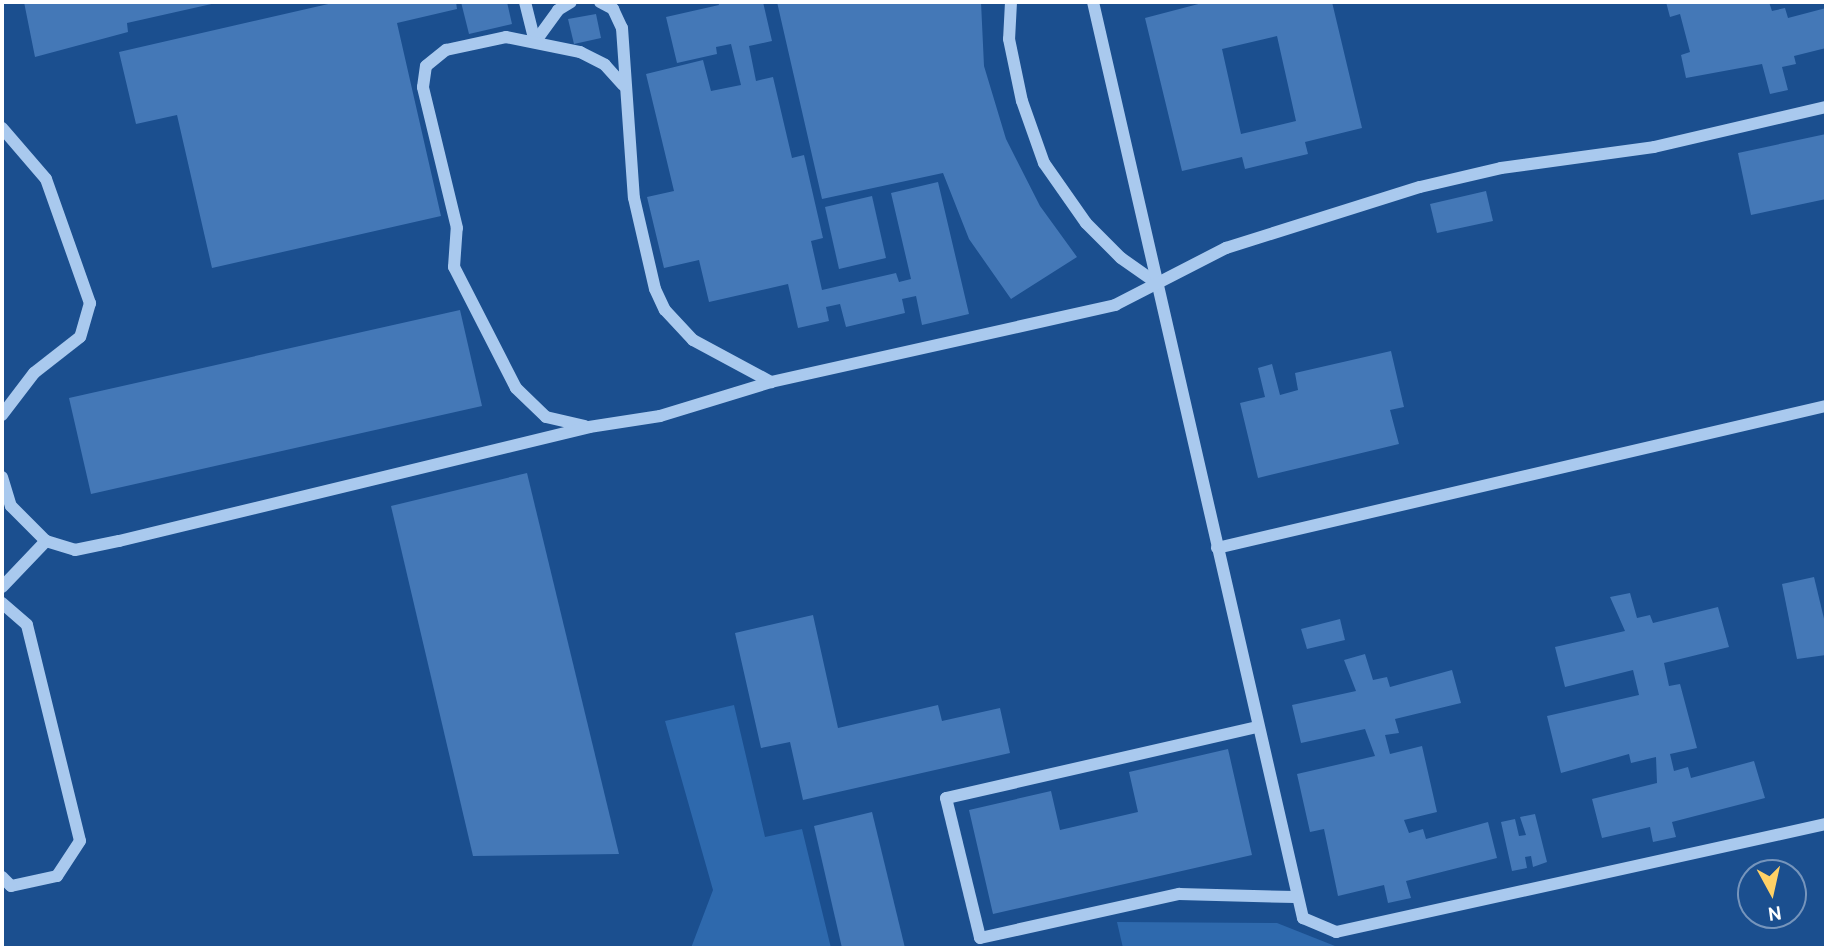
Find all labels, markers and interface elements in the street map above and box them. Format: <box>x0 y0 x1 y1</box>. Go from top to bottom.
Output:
north arrow <box>1737 859 1807 929</box>
text: N <box>1766 901 1783 926</box>

